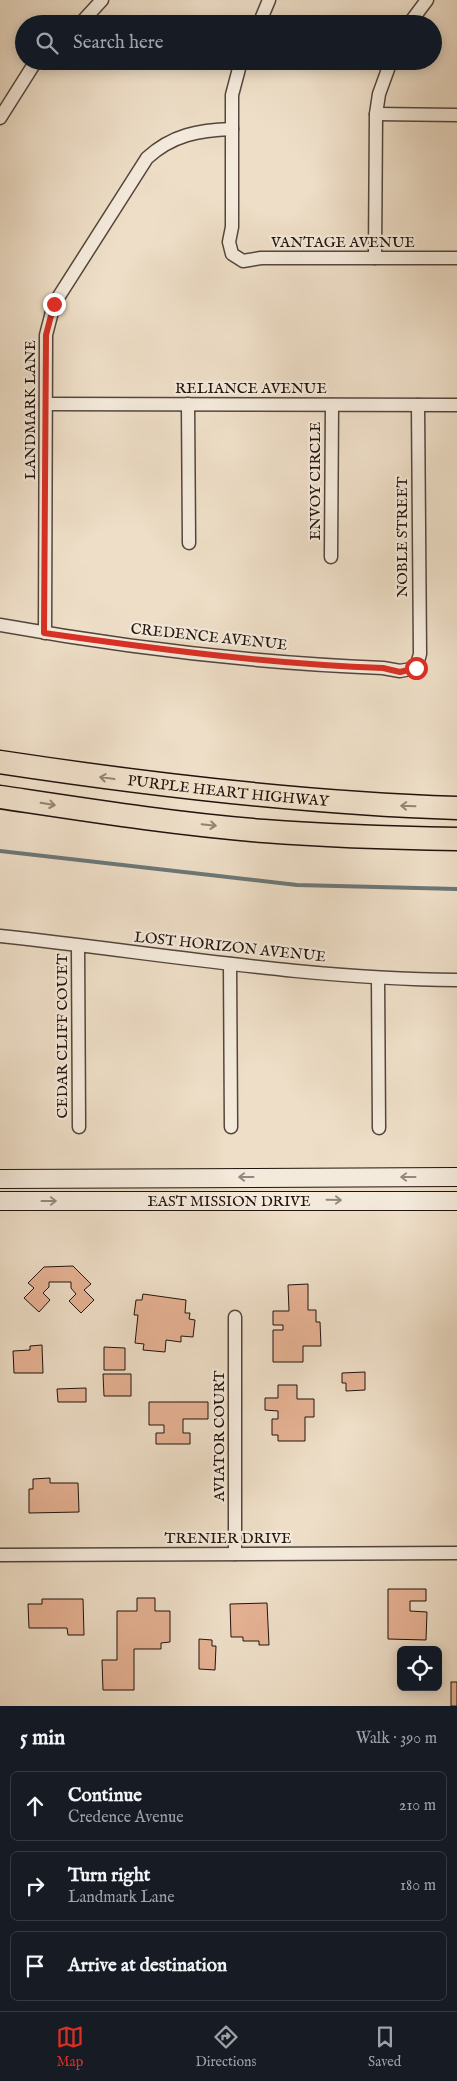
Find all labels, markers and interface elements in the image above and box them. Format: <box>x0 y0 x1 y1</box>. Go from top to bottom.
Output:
search box <box>15 15 442 70</box>
icon: search <box>33 29 61 57</box>
text: Search here <box>73 31 164 55</box>
street label: VANTAGE AVENUE <box>270 233 415 252</box>
route end <box>43 293 66 316</box>
street label: LANDMARK LANE <box>21 340 40 480</box>
street label: RELIANCE AVENUE <box>175 379 327 398</box>
street label: ENVOY CIRCLE <box>306 422 325 540</box>
street label: NOBLE STREET <box>393 476 412 597</box>
street label: CREDENCE AVENUE <box>130 619 288 655</box>
route start <box>405 657 428 680</box>
street label: PURPLE HEART HIGHWAY <box>126 771 330 810</box>
one-way arrow <box>100 773 116 783</box>
one-way arrow <box>40 799 56 809</box>
one-way arrow <box>401 802 417 811</box>
one-way arrow <box>201 820 217 830</box>
street label: LOST HORIZON AVENUE <box>133 927 327 967</box>
street label: CEDAR CLIFF COUET <box>53 954 72 1118</box>
one-way arrow <box>238 1172 254 1182</box>
one-way arrow <box>401 1172 417 1182</box>
street label: EAST MISSION DRIVE <box>147 1192 311 1211</box>
one-way arrow <box>40 1196 56 1206</box>
one-way arrow <box>325 1196 341 1205</box>
street label: AVIATOR COURT <box>210 1370 229 1503</box>
street label: TRENIER DRIVE <box>165 1529 291 1548</box>
map controls <box>397 1646 442 1691</box>
button: locate <box>397 1646 442 1691</box>
text: 5 min <box>20 1725 65 1752</box>
text: Walk · 390 m <box>356 1729 437 1749</box>
text: Continue <box>68 1784 142 1808</box>
icon: ahead <box>21 1792 49 1820</box>
text: 210 m <box>399 1796 436 1816</box>
text: Credence Avenue <box>68 1808 184 1828</box>
text: Turn right <box>68 1864 150 1888</box>
icon: right <box>21 1872 49 1900</box>
text: 180 m <box>400 1876 436 1896</box>
text: Landmark Lane <box>68 1888 175 1908</box>
icon: arrive <box>21 1952 49 1980</box>
text: Arrive at destination <box>68 1954 227 1978</box>
tab: Map <box>56 2023 84 2071</box>
tab: Directions <box>195 2023 256 2071</box>
tab: Saved <box>368 2023 401 2071</box>

